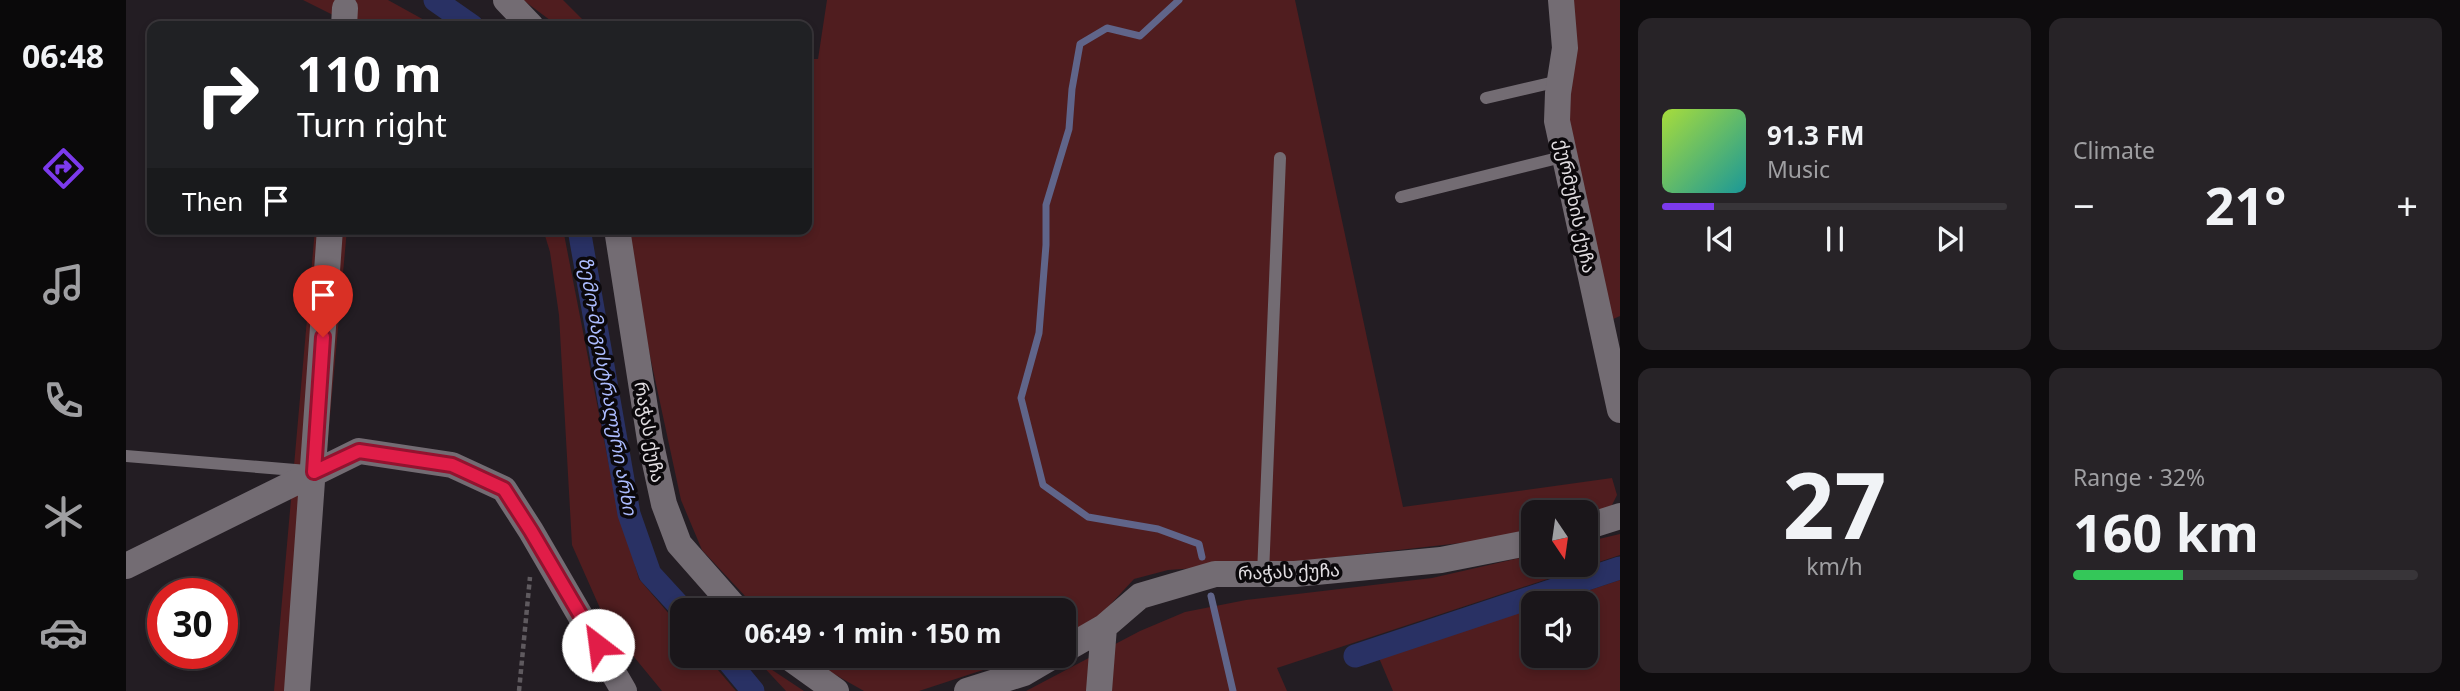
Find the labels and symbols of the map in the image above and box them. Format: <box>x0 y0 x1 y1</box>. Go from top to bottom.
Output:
street label: ქურმუხის ქუჩა <box>1550 137 1602 275</box>
water label: ზემო-მაგისტრალური არხი <box>572 255 644 518</box>
pin <box>293 265 353 337</box>
street label: რაჭას ქუჩა <box>629 380 671 484</box>
north arrow <box>1521 500 1598 578</box>
street label: რაჭას ქუჩა <box>1238 557 1340 585</box>
speed limit sign: 30 <box>147 578 238 669</box>
position arrow <box>561 608 635 682</box>

